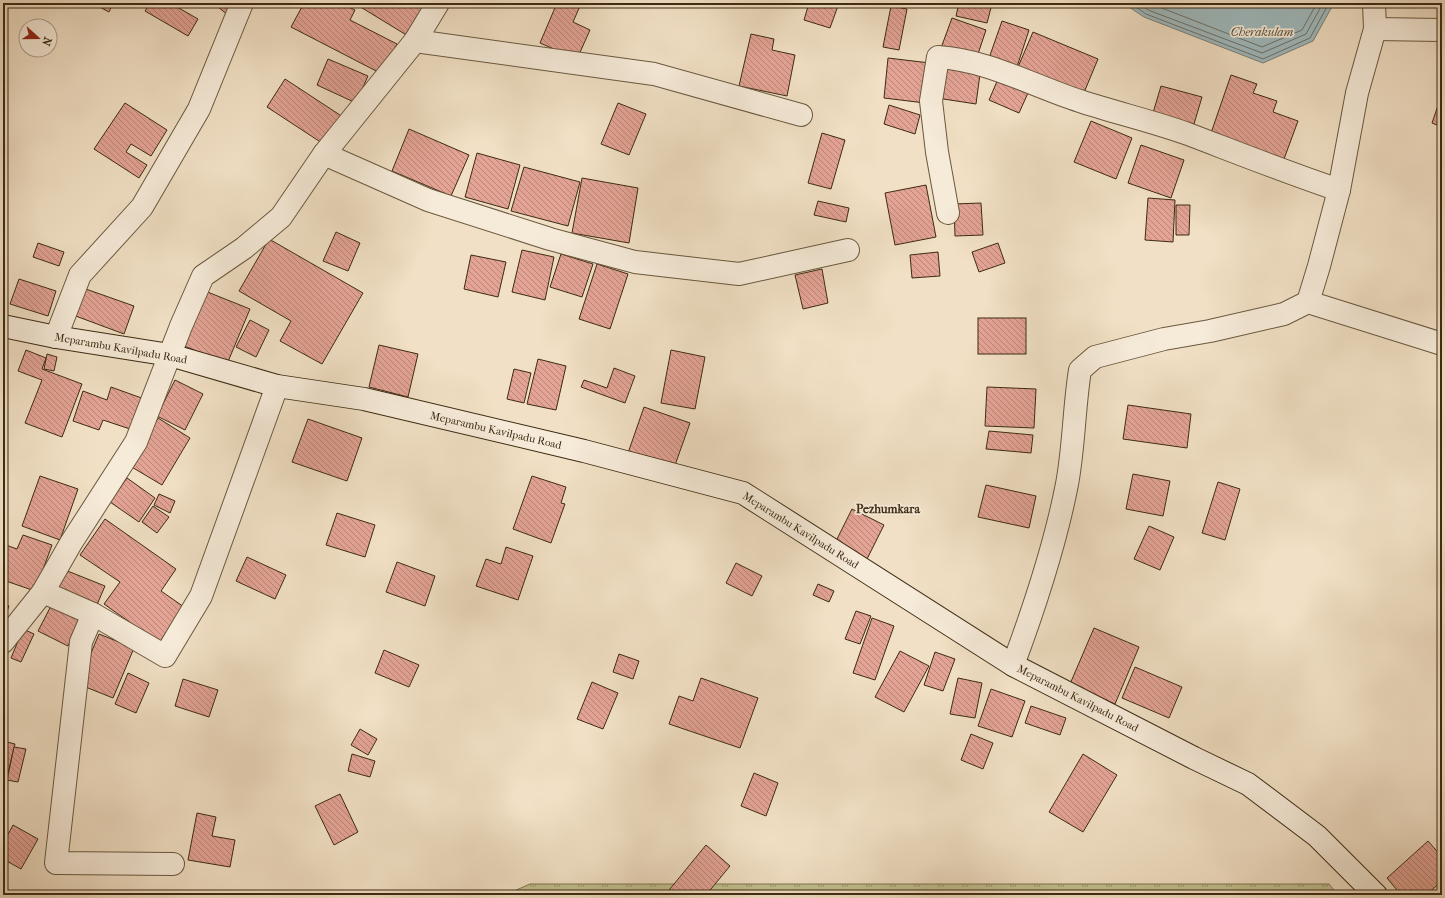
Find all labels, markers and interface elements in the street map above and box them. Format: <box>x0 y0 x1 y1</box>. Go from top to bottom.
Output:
north arrow <box>18 18 58 58</box>
water label: Cherakulam <box>1231 25 1294 39</box>
text: N <box>39 35 54 48</box>
street label: Meparambu Kavilpadu Road <box>54 330 189 367</box>
street label: Meparambu Kavilpadu Road <box>429 409 564 452</box>
street label: Meparambu Kavilpadu Road <box>740 489 862 572</box>
district label: Pezhumkara <box>856 502 920 516</box>
street label: Meparambu Kavilpadu Road <box>1015 662 1142 735</box>

